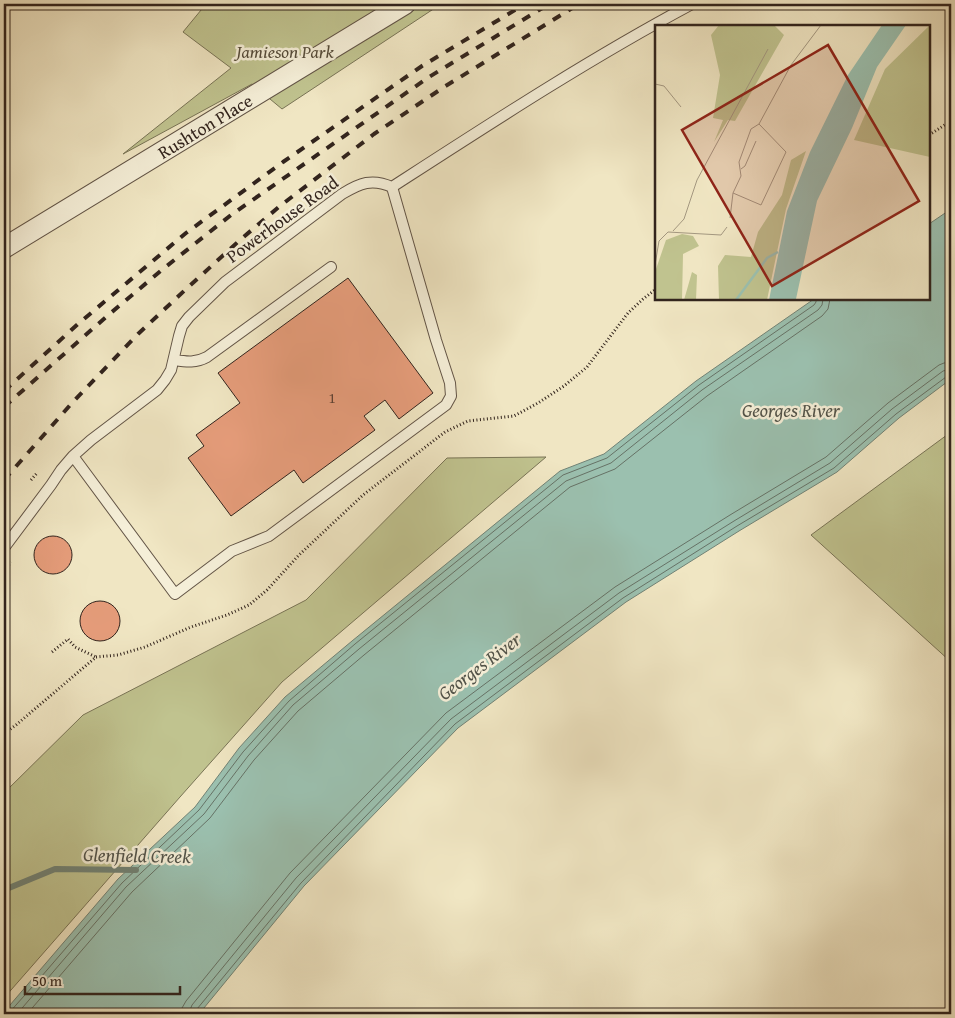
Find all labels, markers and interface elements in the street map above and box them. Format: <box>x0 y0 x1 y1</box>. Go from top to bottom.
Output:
inset map <box>655 25 930 300</box>
park label: Jamieson Park <box>233 38 335 65</box>
street label: Rushton Place <box>152 87 257 165</box>
street label: Powerhouse Road <box>220 169 344 269</box>
house number: 1 <box>328 387 336 408</box>
water label: Georges River <box>742 396 841 424</box>
water label: Georges River <box>432 625 527 707</box>
water label: Glenfield Creek <box>83 840 191 870</box>
scale bar <box>25 963 180 995</box>
text: 50 m <box>32 970 63 991</box>

